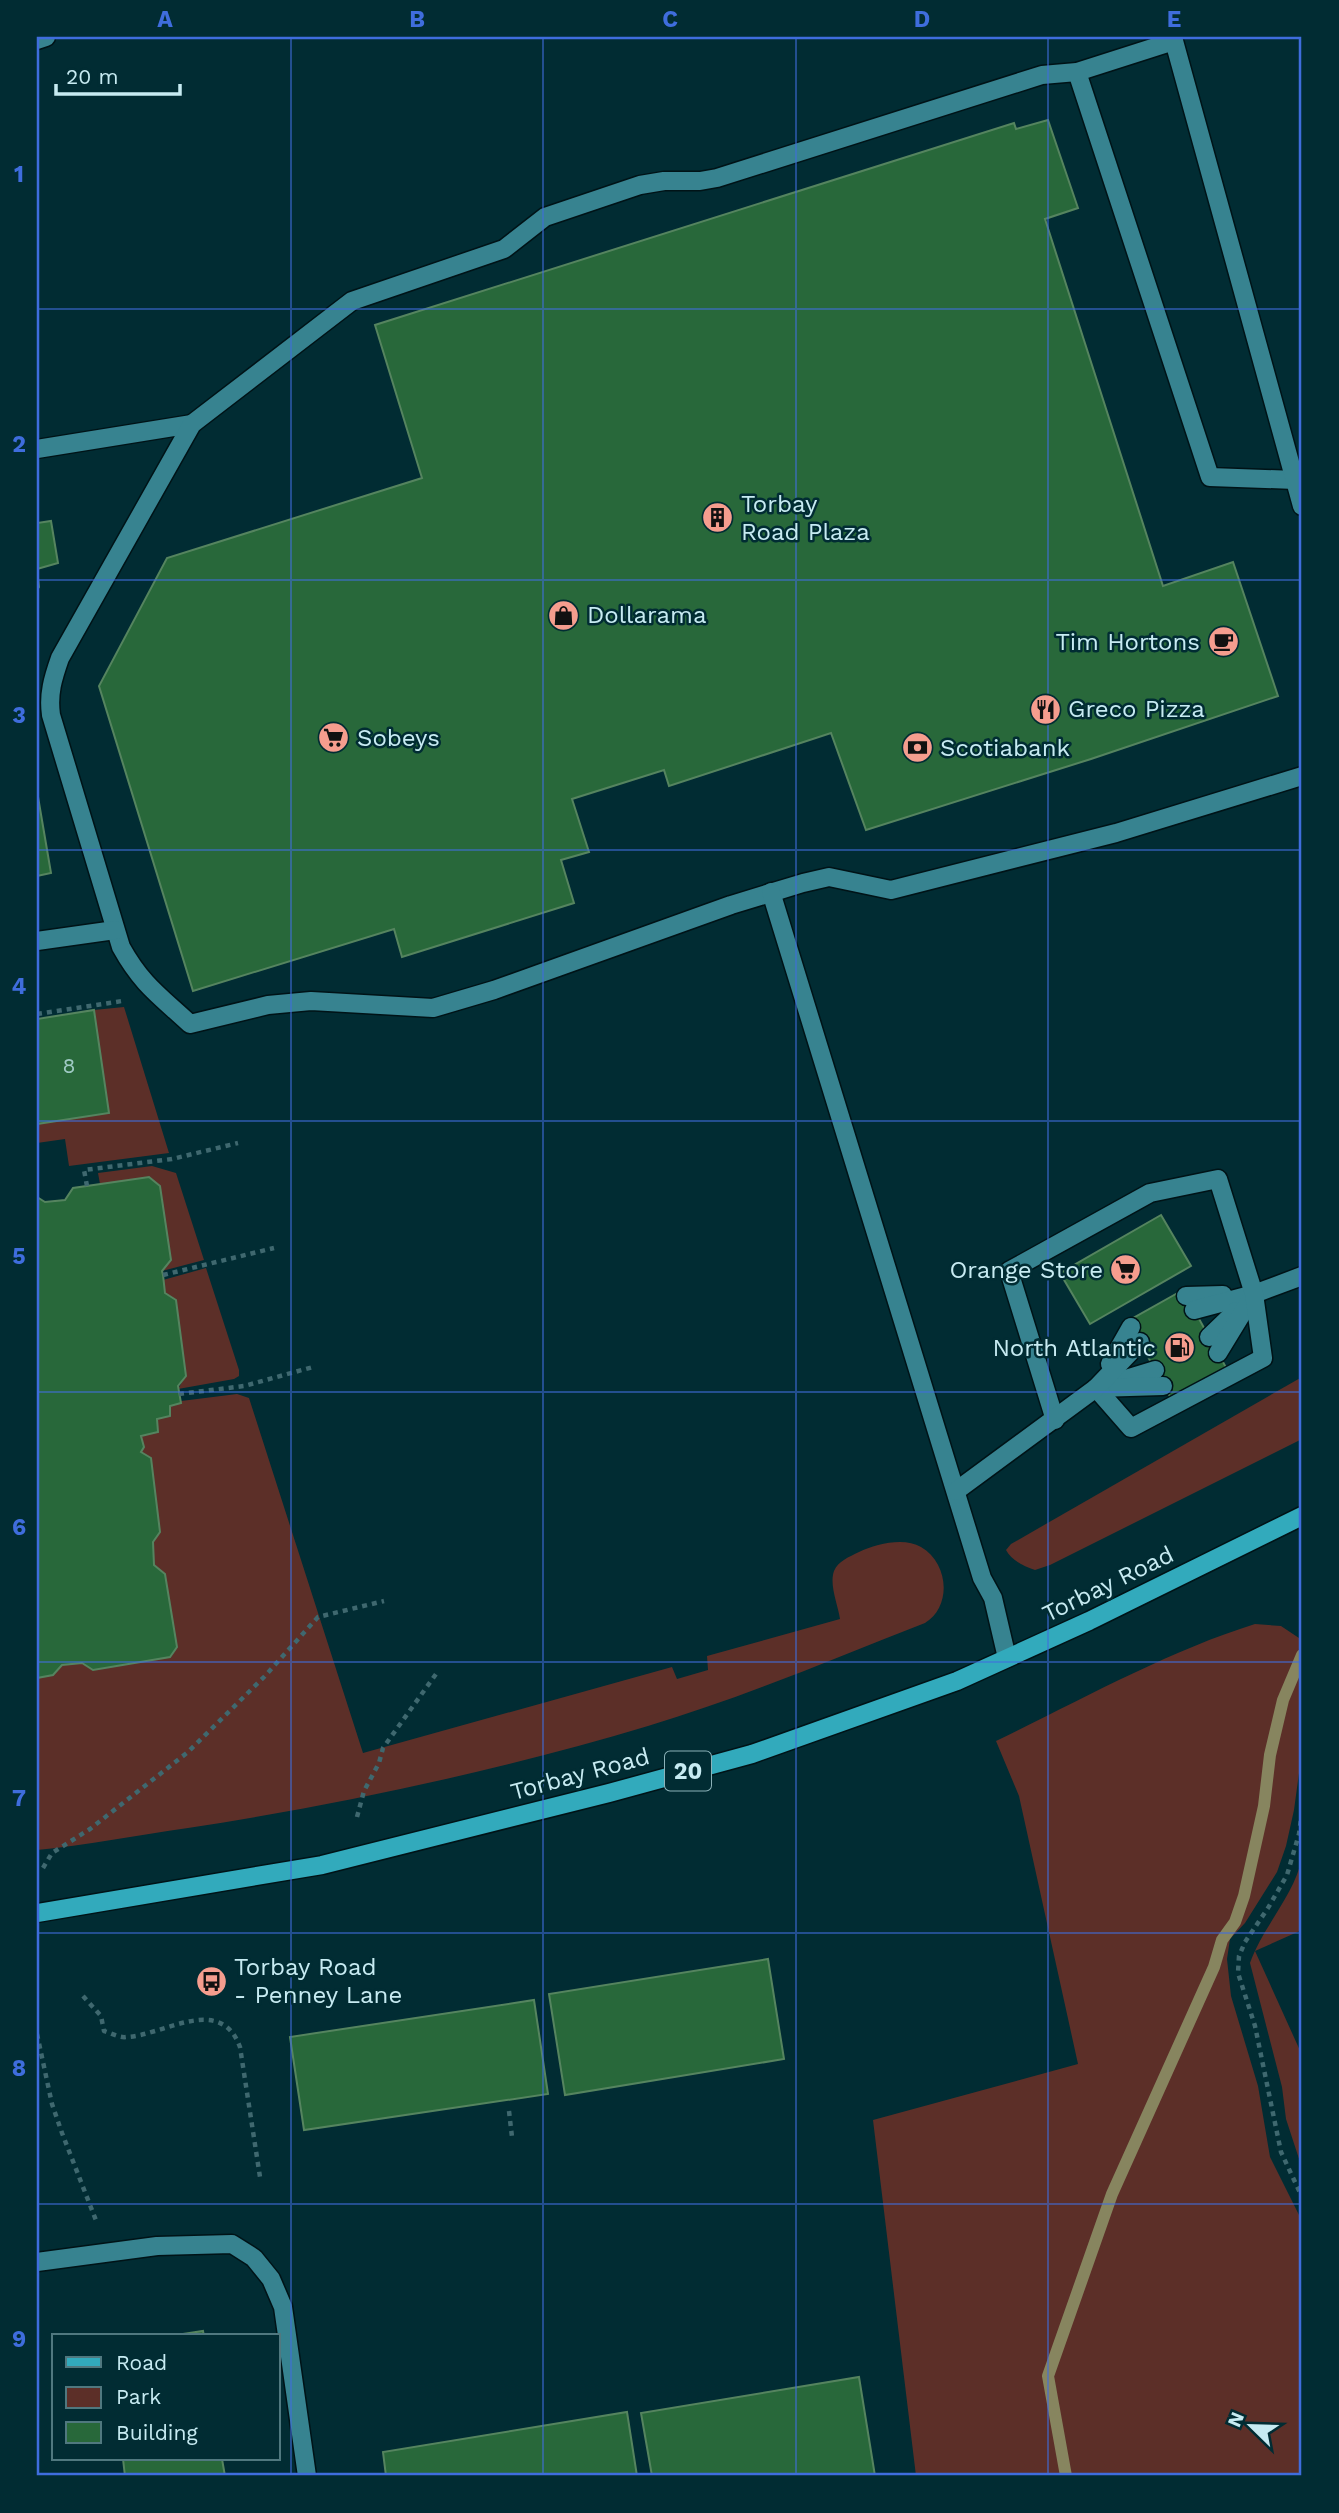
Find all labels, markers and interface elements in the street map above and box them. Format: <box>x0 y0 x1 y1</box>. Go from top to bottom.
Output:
text: A <box>157 6 173 33</box>
text: B <box>409 6 425 33</box>
text: C <box>662 6 678 33</box>
text: D <box>914 6 930 33</box>
text: E <box>1167 6 1181 33</box>
scale bar <box>56 52 180 96</box>
text: 20 m <box>66 64 118 89</box>
text: 1 <box>14 161 24 188</box>
text: 2 <box>12 431 26 458</box>
place label: Torbay Road Plaza <box>741 490 870 546</box>
building icon: Torbay Road Plaza <box>701 501 735 535</box>
shop icon: Dollarama <box>547 598 581 632</box>
place label: Dollarama <box>587 601 706 629</box>
cafe icon: Tim Hortons <box>1206 625 1240 659</box>
place label: Tim Hortons <box>1056 628 1200 656</box>
restaurant icon: Greco Pizza <box>1028 692 1062 726</box>
place label: Greco Pizza <box>1068 695 1205 723</box>
text: 3 <box>12 702 26 729</box>
supermarket icon: Sobeys <box>317 721 351 755</box>
place label: Sobeys <box>357 724 440 752</box>
bank icon: Scotiabank <box>900 731 934 765</box>
place label: Scotiabank <box>940 734 1071 762</box>
text: 4 <box>12 973 27 1000</box>
house number: 8 <box>63 1053 75 1078</box>
text: 5 <box>12 1243 26 1270</box>
supermarket icon: Orange Store <box>1109 1253 1143 1287</box>
place label: Orange Store <box>949 1256 1103 1284</box>
fuel station icon: North Atlantic <box>1162 1331 1196 1365</box>
place label: North Atlantic <box>992 1334 1156 1362</box>
text: 6 <box>12 1514 26 1541</box>
street label: Torbay Road <box>1038 1540 1178 1628</box>
street label: Torbay Road <box>508 1742 652 1806</box>
road number: 20 <box>665 1752 711 1790</box>
text: 7 <box>12 1785 26 1812</box>
place label: Torbay Road - Penney Lane <box>234 1953 402 2009</box>
bus stop icon: Torbay Road - Penney Lane <box>194 1964 228 1998</box>
text: 8 <box>12 2055 26 2082</box>
text: 9 <box>12 2326 26 2353</box>
legend <box>52 2334 280 2460</box>
text: Road <box>116 2350 167 2375</box>
text: Park <box>116 2384 161 2409</box>
north arrow <box>1216 2390 1286 2460</box>
text: N <box>1222 2409 1249 2431</box>
text: Building <box>116 2420 198 2445</box>

